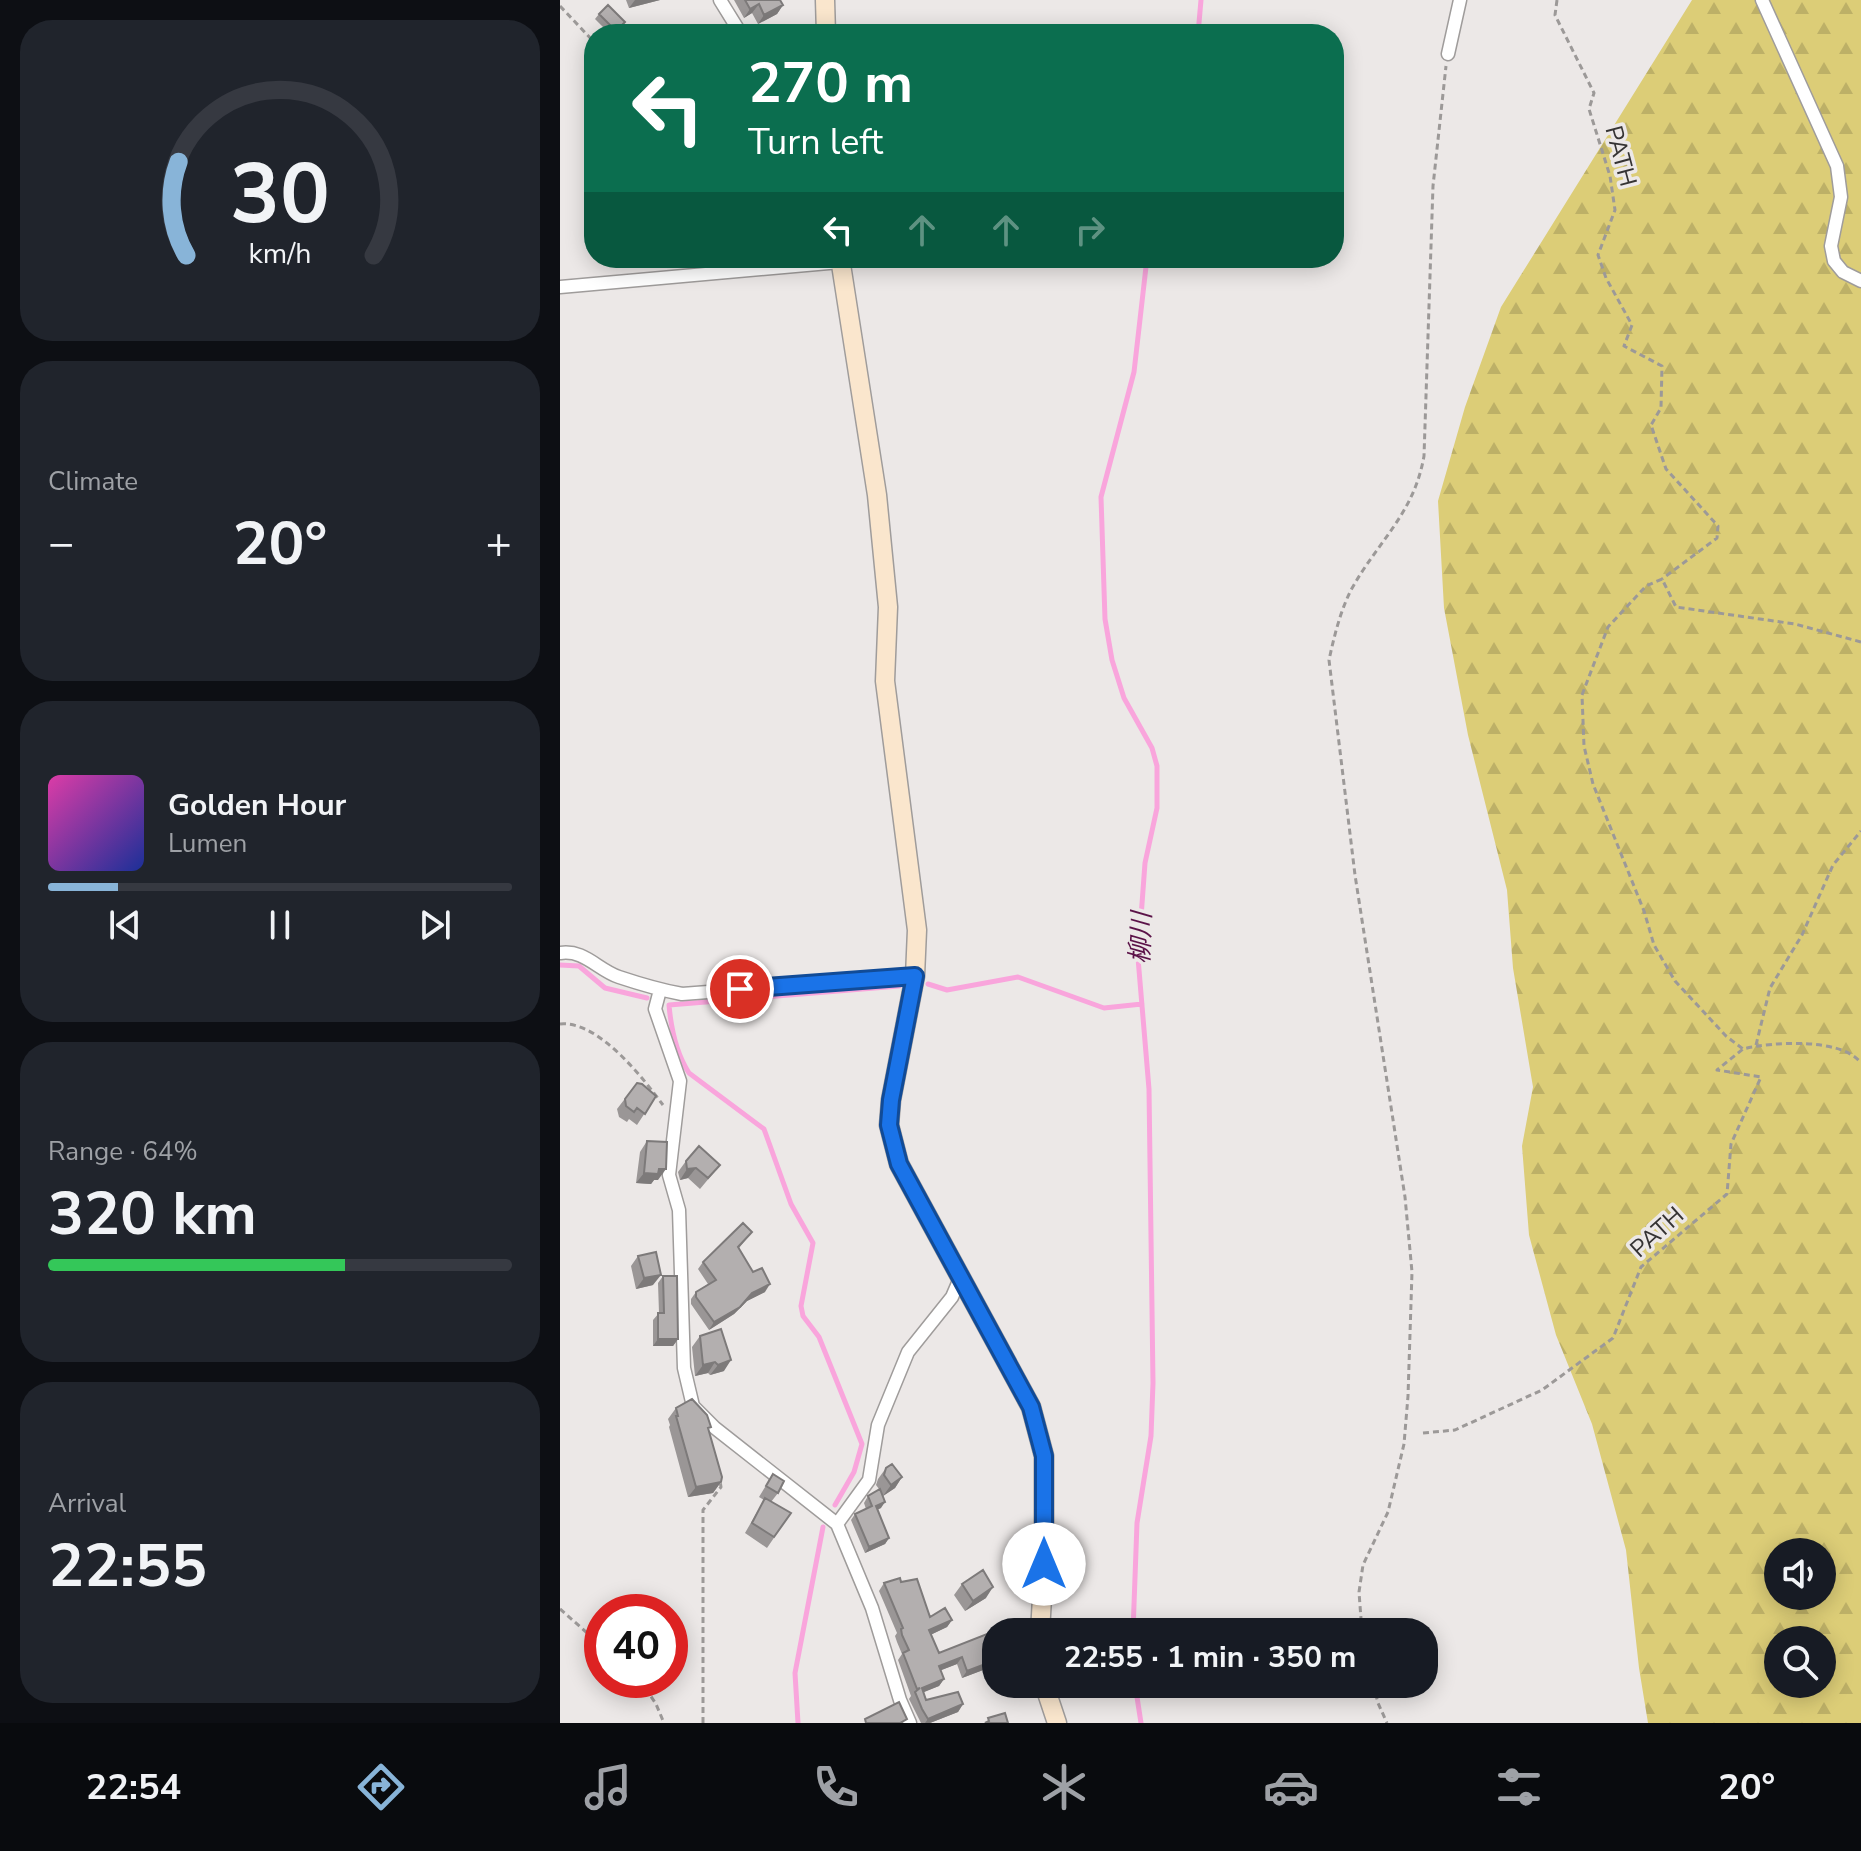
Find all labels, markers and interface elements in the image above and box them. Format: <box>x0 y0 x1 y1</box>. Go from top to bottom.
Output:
text: 270 m <box>748 45 913 122</box>
icon: left <box>616 56 720 160</box>
text: Turn left <box>748 118 883 167</box>
street label: PATH <box>1598 122 1644 190</box>
text: 30 <box>230 138 330 251</box>
icon: left <box>816 208 860 252</box>
icon: ahead <box>900 208 944 252</box>
icon: ahead <box>984 208 1028 252</box>
icon: right <box>1068 208 1112 252</box>
text: km/h <box>249 234 311 273</box>
text: Climate <box>48 464 138 499</box>
text: 20° <box>233 503 327 585</box>
text: − <box>48 514 74 574</box>
text: + <box>486 514 512 574</box>
text: Golden Hour <box>168 785 346 826</box>
text: Lumen <box>168 826 247 861</box>
icon: previous <box>103 903 147 947</box>
icon: pause <box>258 903 302 947</box>
icon: next <box>413 903 457 947</box>
water label: 柳川 <box>1123 908 1160 965</box>
pin <box>706 955 774 1023</box>
icon: arrive <box>718 967 762 1011</box>
text: Range · 64% <box>48 1134 198 1169</box>
text: 320 km <box>48 1173 257 1255</box>
street label: PATH <box>1623 1199 1691 1265</box>
text: Arrival <box>48 1486 126 1521</box>
position arrow <box>1002 1522 1086 1606</box>
text: 22:55 <box>48 1525 207 1607</box>
map controls <box>1764 1538 1836 1698</box>
button: sound <box>1764 1538 1836 1610</box>
speed limit sign: 40 <box>584 1594 688 1698</box>
button: search <box>1764 1626 1836 1698</box>
text: 22:55 · 1 min · 350 m <box>1064 1637 1356 1678</box>
icon: directions <box>353 1759 409 1815</box>
icon: music <box>580 1759 636 1815</box>
icon: phone <box>808 1759 864 1815</box>
icon: climate <box>1036 1759 1092 1815</box>
icon: car <box>1263 1759 1319 1815</box>
icon: filters <box>1491 1759 1547 1815</box>
text: 22:54 <box>86 1763 181 1812</box>
text: 20° <box>1718 1763 1775 1812</box>

